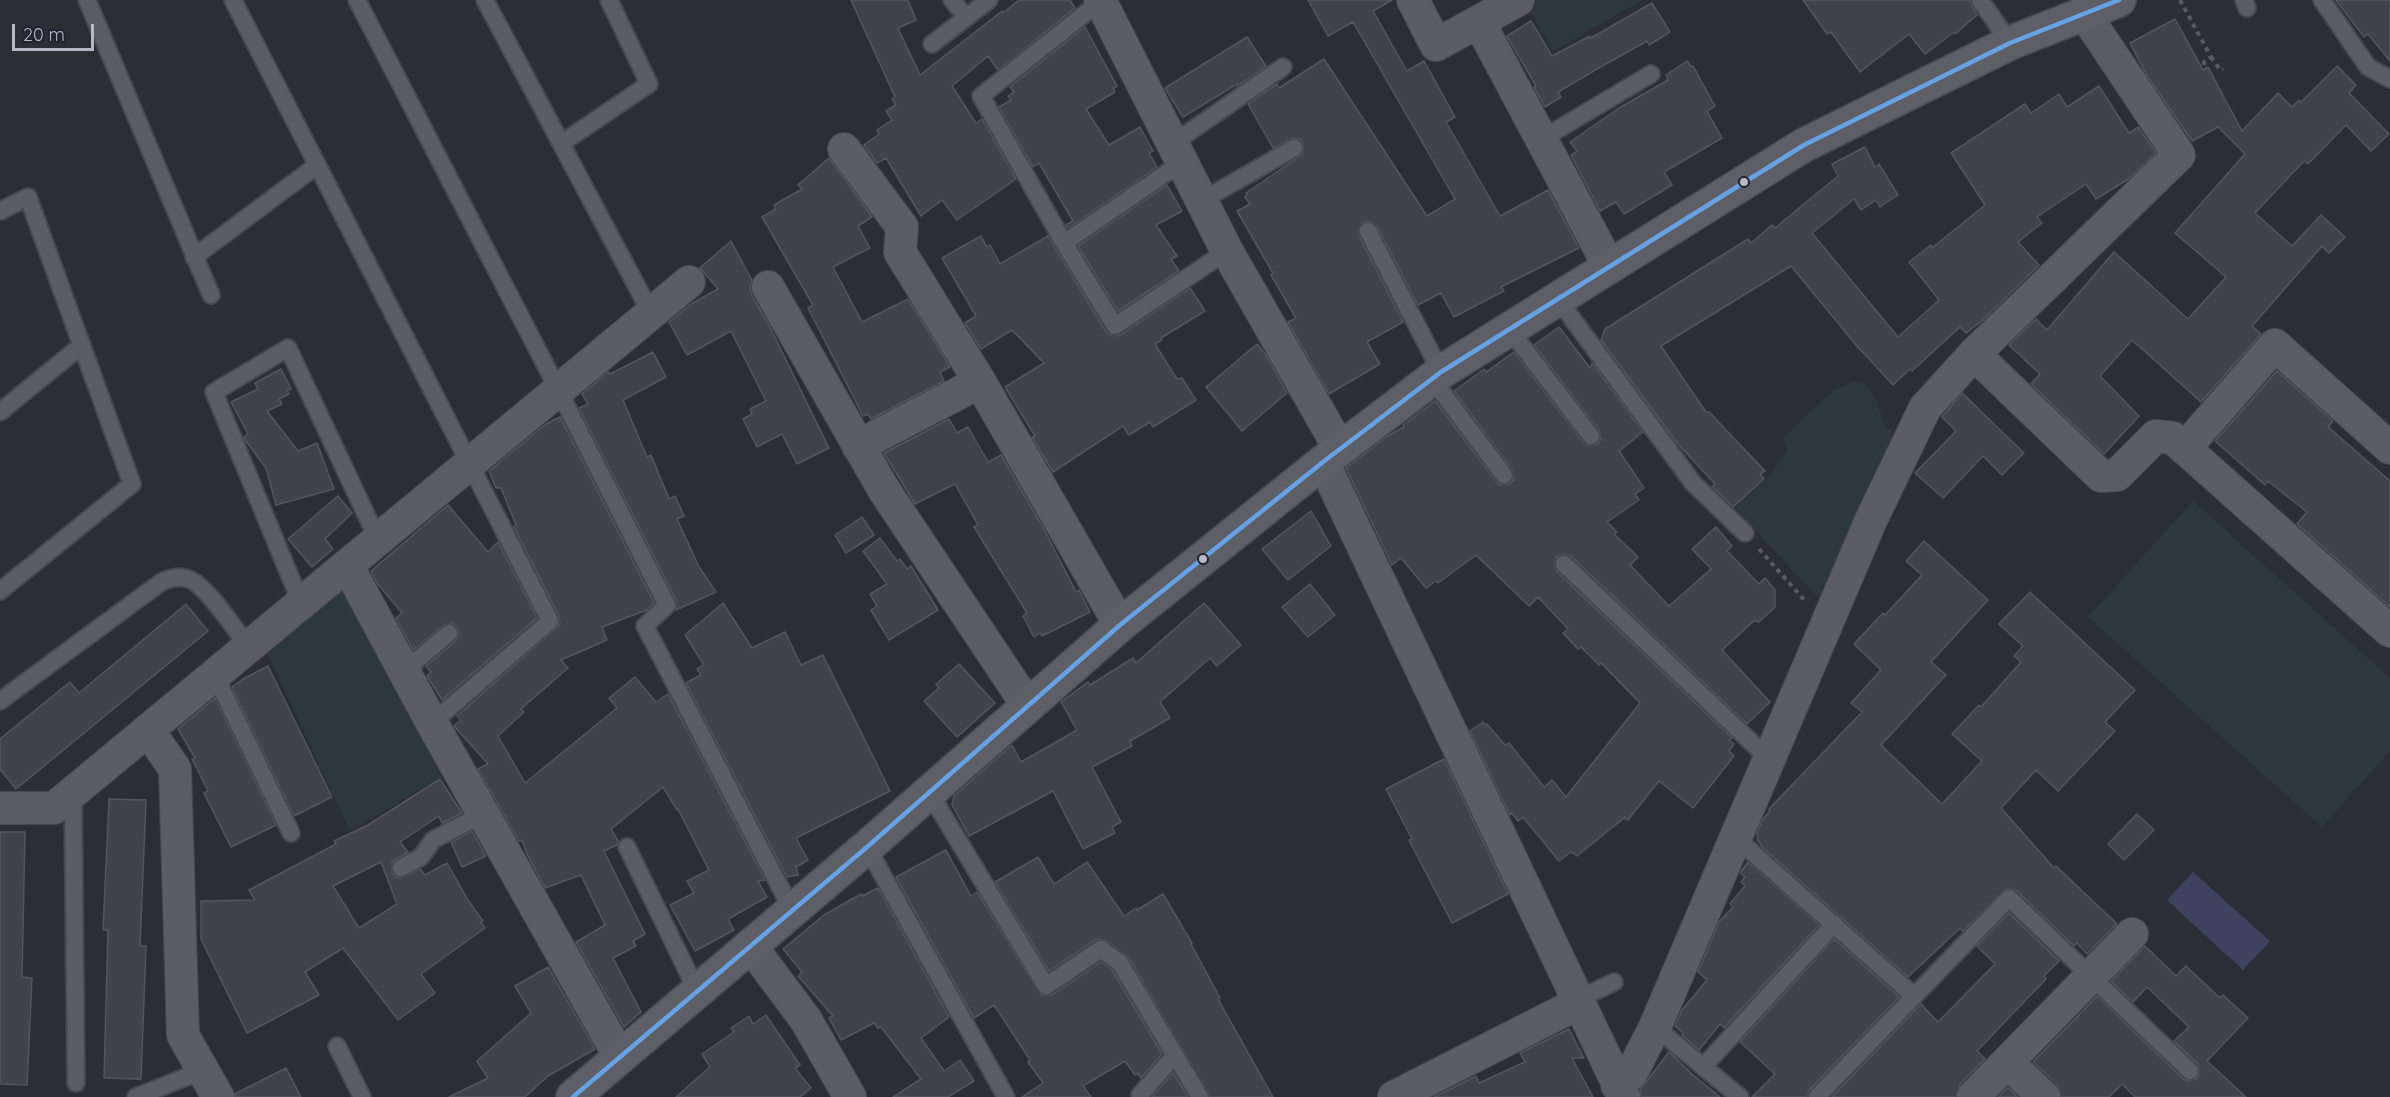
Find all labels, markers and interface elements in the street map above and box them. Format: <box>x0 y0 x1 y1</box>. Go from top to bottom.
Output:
scale bar <box>15 12 98 50</box>
text: 20 m <box>23 23 65 46</box>
unlabelled marker <box>1738 176 1750 188</box>
unlabelled marker <box>1197 553 1209 565</box>

